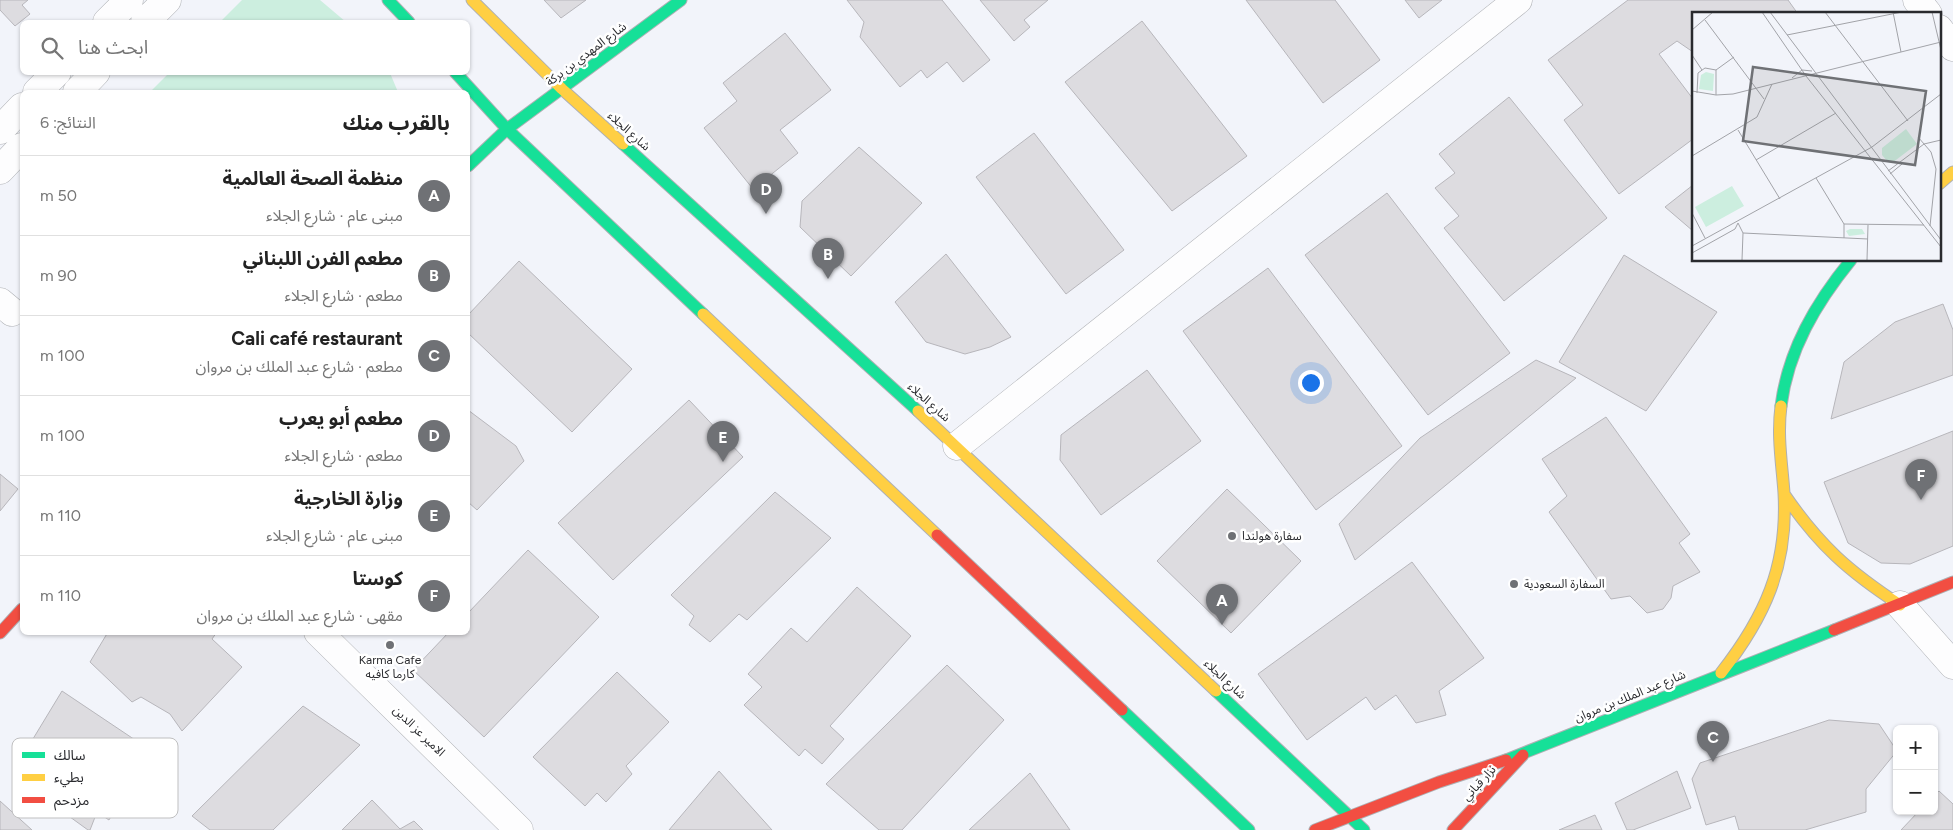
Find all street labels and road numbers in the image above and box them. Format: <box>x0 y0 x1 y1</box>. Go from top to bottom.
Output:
street label: شارع المهدي بن بركة <box>543 19 631 91</box>
street label: شارع الجلاء <box>604 108 653 155</box>
street label: شارع الجلاء <box>904 379 953 426</box>
street label: شارع الجلاء <box>1200 656 1249 703</box>
street label: شارع عبد الملك بن مروان <box>1572 667 1688 727</box>
street label: الامير عز الدين <box>390 703 448 759</box>
street label: نزار قباني <box>1459 763 1501 805</box>

